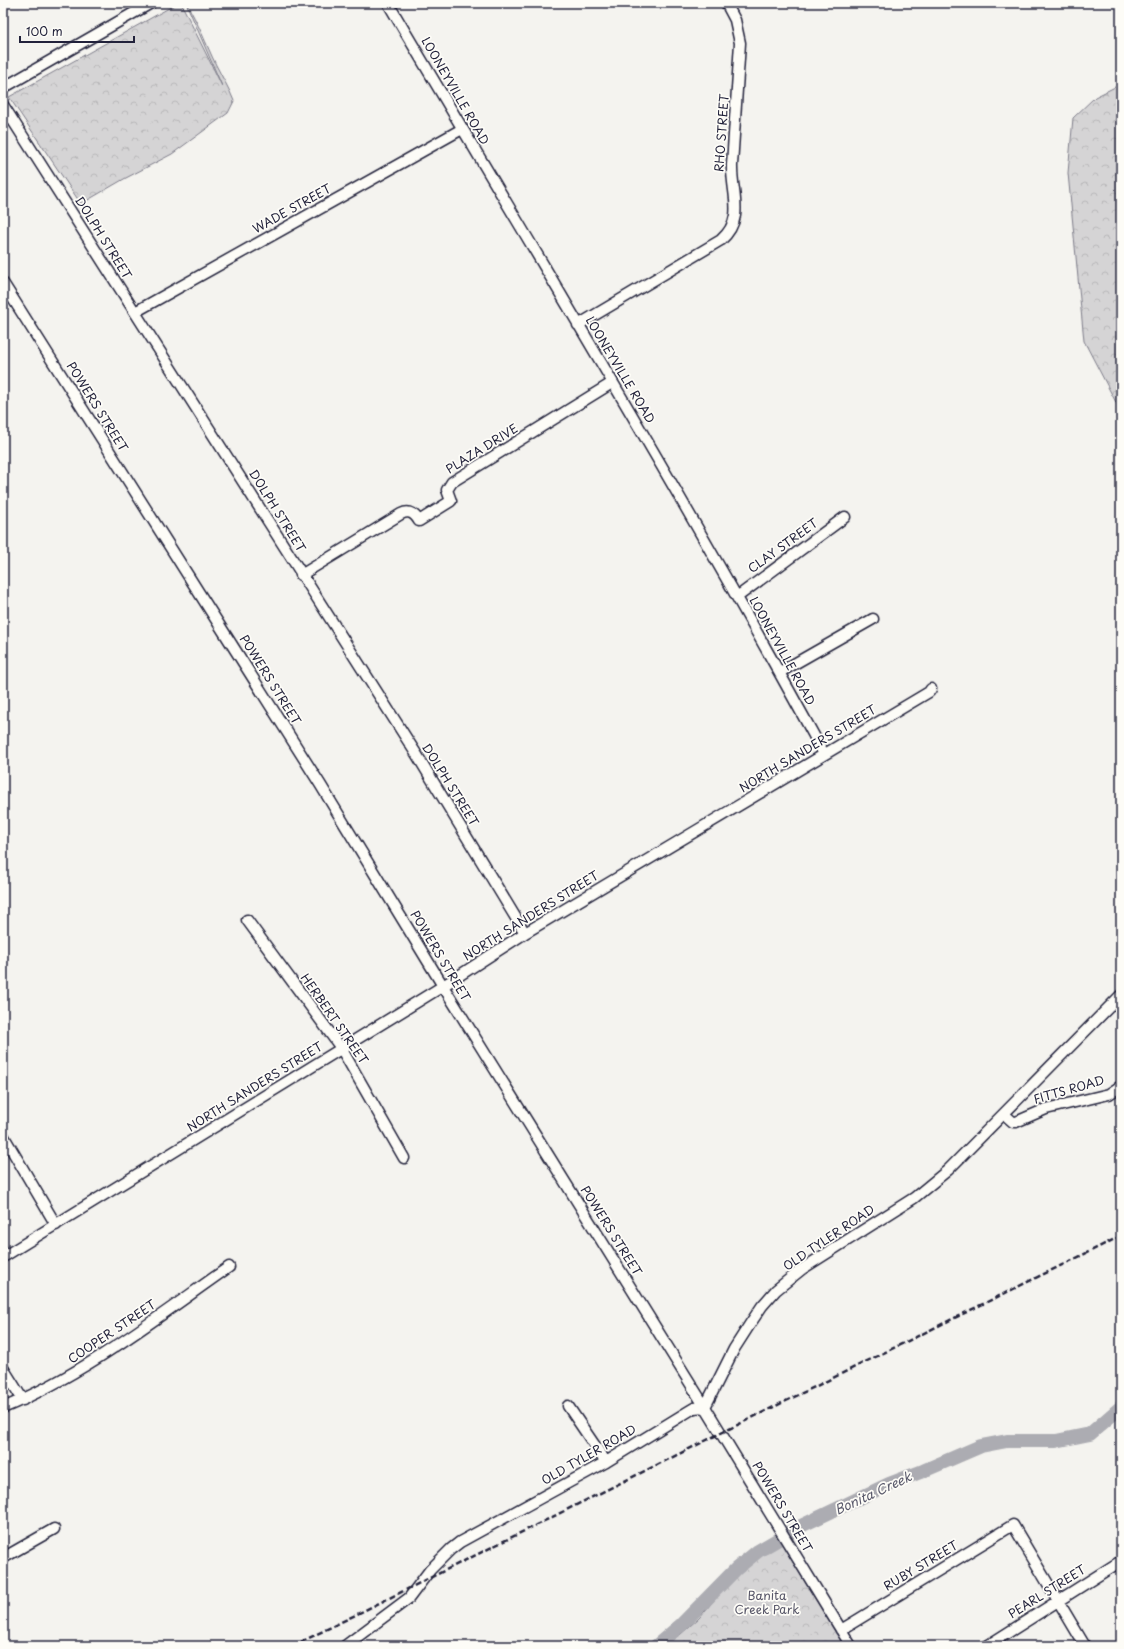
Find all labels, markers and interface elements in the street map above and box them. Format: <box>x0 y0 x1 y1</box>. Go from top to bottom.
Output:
scale bar <box>20 18 134 44</box>
text: 100 m <box>26 22 63 40</box>
street label: LOONEYVILLE ROAD <box>418 33 494 148</box>
street label: RHO STREET <box>709 93 733 173</box>
street label: WADE STREET <box>249 179 335 237</box>
street label: DOLPH STREET <box>71 193 137 283</box>
street label: LOONEYVILLE ROAD <box>582 313 660 426</box>
street label: POWERS STREET <box>63 358 133 456</box>
street label: PLAZA DRIVE <box>442 419 521 478</box>
street label: DOLPH STREET <box>245 466 311 556</box>
street label: CLAY STREET <box>744 513 822 577</box>
street label: LOONEYVILLE ROAD <box>745 593 820 708</box>
street label: POWERS STREET <box>236 631 306 729</box>
street label: NORTH SANDERS STREET <box>736 700 880 796</box>
street label: DOLPH STREET <box>418 740 484 830</box>
street label: NORTH SANDERS STREET <box>459 866 602 964</box>
street label: POWERS STREET <box>407 907 476 1005</box>
street label: HERBERT STREET <box>297 969 373 1068</box>
street label: NORTH SANDERS STREET <box>183 1037 326 1135</box>
street label: FITTS ROAD <box>1031 1070 1106 1108</box>
street label: POWERS STREET <box>577 1182 647 1280</box>
street label: OLD TYLER ROAD <box>779 1200 878 1275</box>
street label: COOPER STREET <box>64 1295 160 1367</box>
street label: OLD TYLER ROAD <box>538 1420 639 1489</box>
street label: POWERS STREET <box>749 1458 818 1556</box>
water label: Bonita Creek <box>831 1466 915 1519</box>
street label: RUBY STREET <box>880 1535 962 1594</box>
street label: PEARL STREET <box>1004 1560 1089 1622</box>
park label: Banita Creek Park <box>735 1586 799 1618</box>

